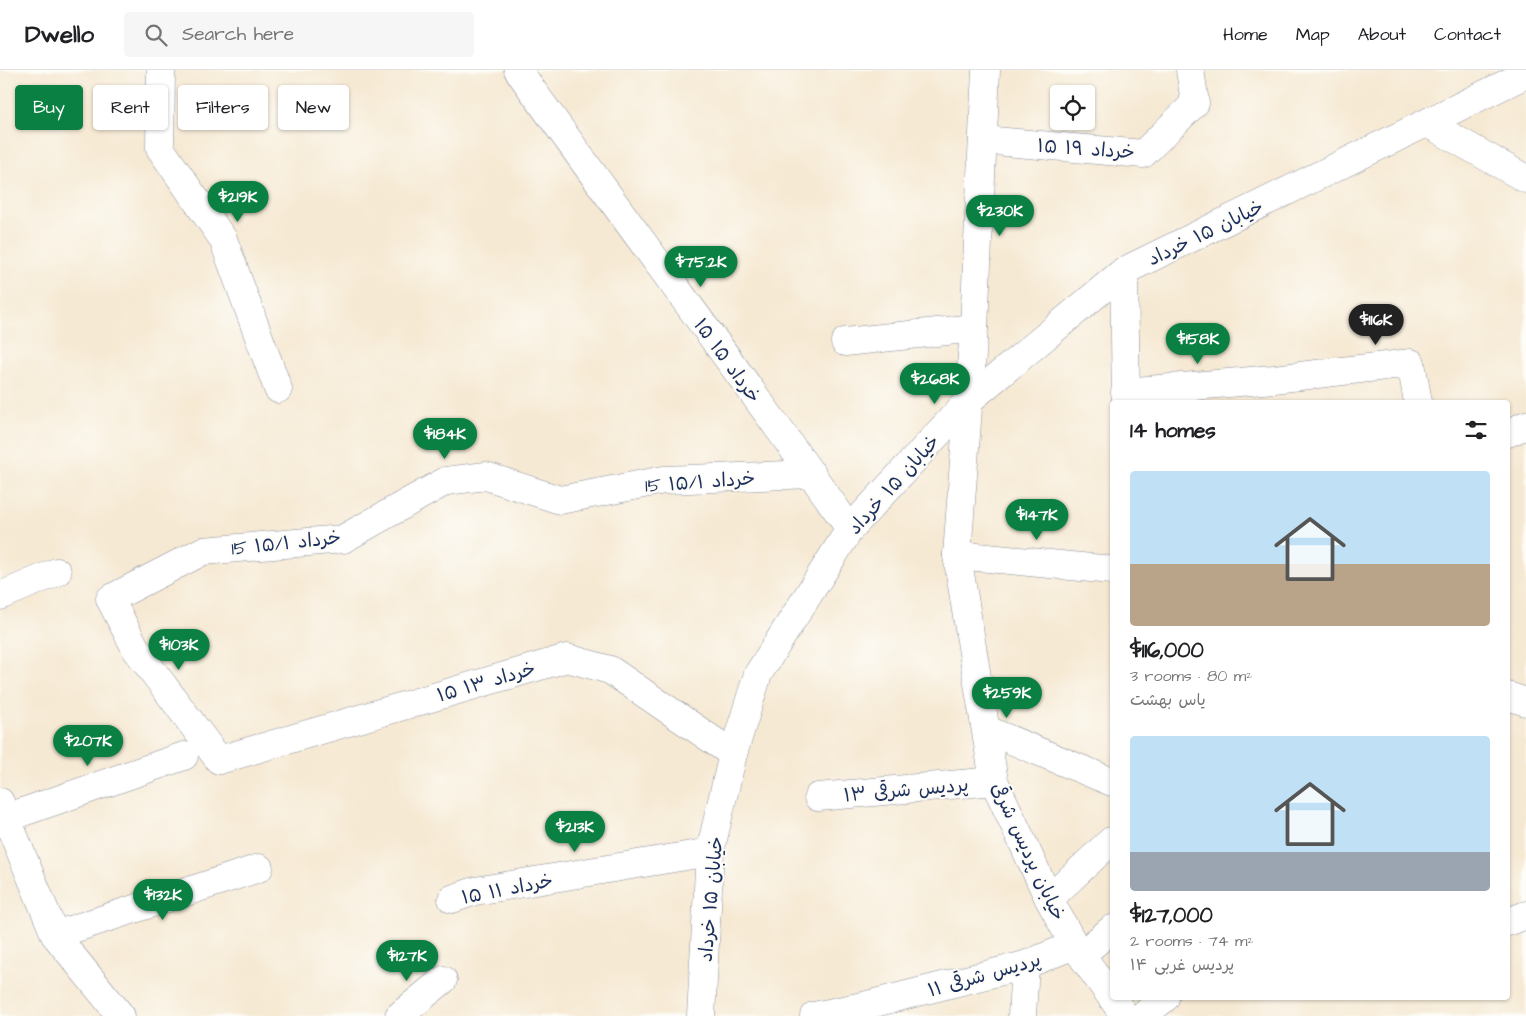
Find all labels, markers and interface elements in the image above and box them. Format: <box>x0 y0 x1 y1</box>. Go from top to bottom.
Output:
search box <box>124 12 474 57</box>
text: Dwello <box>25 18 94 52</box>
icon: search <box>142 21 170 49</box>
text: Search here <box>182 21 294 48</box>
text: Home <box>1223 22 1268 47</box>
text: Map <box>1296 22 1330 47</box>
text: About <box>1358 22 1406 47</box>
text: Contact <box>1434 22 1501 47</box>
chip: Buy <box>15 85 83 130</box>
chip: Rent <box>93 85 168 130</box>
chip: Filters <box>178 85 268 130</box>
chip: New <box>278 85 349 130</box>
map controls <box>1050 85 1095 130</box>
button: locate <box>1050 85 1095 130</box>
street label: ۱۵ خرداد ۱۹ <box>1036 133 1136 166</box>
pin: $219K <box>203 180 273 223</box>
text: $219K <box>219 186 257 208</box>
pin: $230K <box>965 194 1035 237</box>
street label: خیابان ۱۵ خرداد <box>1143 194 1268 273</box>
text: $230K <box>977 200 1023 222</box>
pin: $75.2K <box>660 246 742 288</box>
text: $75.2K <box>675 251 727 273</box>
pin: $116K <box>1341 304 1411 346</box>
text: $116K <box>1360 309 1392 331</box>
street label: ۱۵ خرداد ۱۵ <box>687 313 767 409</box>
pin: $158K <box>1163 322 1233 365</box>
text: $158K <box>1177 328 1219 350</box>
pin: $268K <box>900 362 970 405</box>
text: $268K <box>911 368 959 390</box>
text: 14 homes <box>1130 416 1216 445</box>
icon: filters <box>1462 416 1490 444</box>
pin: $184K <box>410 418 480 460</box>
text: $184K <box>424 423 466 445</box>
street label: خیابان ۱۵ خرداد <box>842 429 946 541</box>
street label: 15 خرداد ۱۵/۱ <box>644 465 756 500</box>
pin: $147K <box>1002 498 1072 541</box>
text: $147K <box>1016 504 1058 526</box>
icon: home <box>1265 504 1355 594</box>
street label: 15 خرداد ۱۵/۱ <box>230 524 342 563</box>
pin: $103K <box>144 628 214 671</box>
text: $103K <box>160 634 198 656</box>
text: $116,000 <box>1130 636 1204 665</box>
street label: ۱۵ خرداد ۱۳ <box>434 656 539 709</box>
text: 3 rooms · 80 m² <box>1130 665 1252 687</box>
pin: $259K <box>972 676 1042 719</box>
text: $259K <box>983 682 1031 704</box>
text: یاس بهشت <box>1130 689 1206 711</box>
pin: $207K <box>53 724 123 767</box>
text: $207K <box>64 730 112 752</box>
icon: home <box>1265 769 1355 859</box>
street label: پردیس شرقی ۱۳ <box>843 772 970 809</box>
street label: خیابان پردیس شرقی <box>984 778 1071 925</box>
pin: $213K <box>540 810 610 853</box>
text: $213K <box>556 816 594 838</box>
street label: خیابان ۱۵ خرداد <box>693 835 730 963</box>
street label: ۱۵ خرداد ۱۱ <box>459 867 555 912</box>
pin: $132K <box>128 878 198 921</box>
text: $132K <box>144 884 182 906</box>
text: $127,000 <box>1130 901 1213 930</box>
text: 2 rooms · 74 m² <box>1130 930 1254 952</box>
pin: $127K <box>372 940 442 982</box>
text: $127K <box>387 945 427 967</box>
street label: پردیس شرقی ۱۱ <box>925 946 1044 1004</box>
text: پردیس غربی ۱۴ <box>1130 954 1234 976</box>

